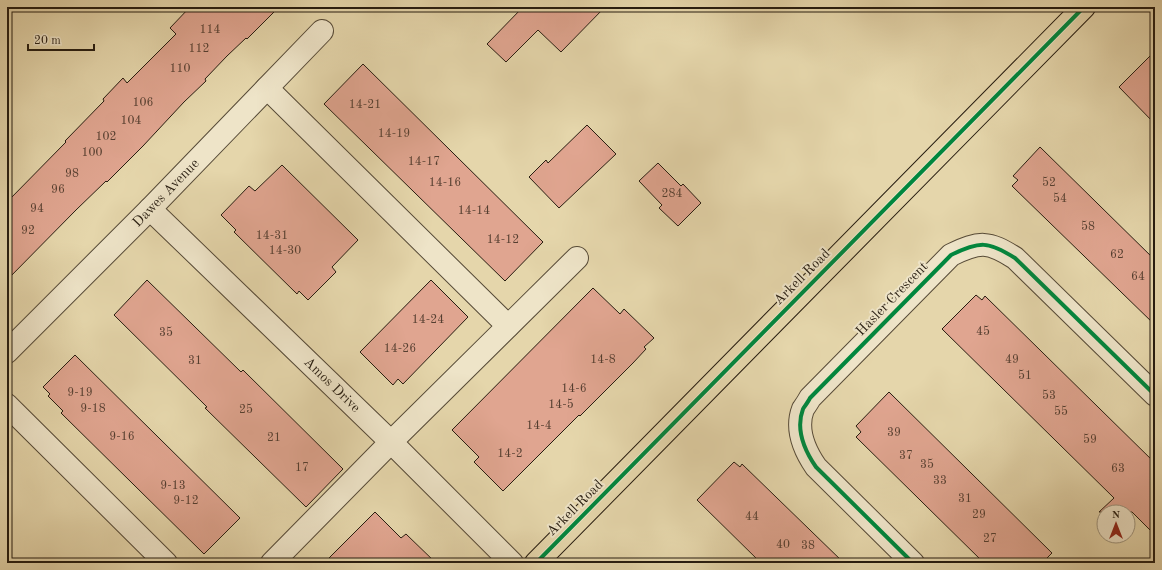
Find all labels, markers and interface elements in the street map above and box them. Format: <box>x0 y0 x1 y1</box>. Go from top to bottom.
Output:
house number: 114 <box>200 24 220 36</box>
scale bar <box>28 26 94 52</box>
text: 20 m <box>34 35 61 47</box>
house number: 112 <box>189 43 209 55</box>
house number: 110 <box>170 63 190 75</box>
house number: 106 <box>133 97 153 109</box>
house number: 14-21 <box>349 99 381 111</box>
house number: 104 <box>121 115 141 127</box>
house number: 14-19 <box>378 128 410 140</box>
house number: 102 <box>96 131 116 143</box>
house number: 100 <box>82 147 102 159</box>
street label: Dawes Avenue <box>130 156 202 230</box>
house number: 14-17 <box>408 156 440 168</box>
house number: 98 <box>65 168 79 180</box>
house number: 52 <box>1042 176 1056 189</box>
house number: 14-16 <box>429 177 461 189</box>
house number: 96 <box>51 184 65 196</box>
house number: 284 <box>662 188 682 200</box>
house number: 54 <box>1053 192 1067 205</box>
house number: 94 <box>30 203 44 215</box>
house number: 14-14 <box>458 205 490 217</box>
house number: 58 <box>1081 220 1095 233</box>
house number: 92 <box>21 225 35 237</box>
house number: 14-31 <box>256 230 288 242</box>
house number: 14-12 <box>487 234 519 246</box>
house number: 14-30 <box>269 245 301 257</box>
street label: Arkell Road <box>771 246 833 308</box>
house number: 62 <box>1110 249 1124 261</box>
street label: Hasler Crescent <box>853 259 931 339</box>
house number: 64 <box>1131 271 1145 283</box>
house number: 14-24 <box>412 314 444 326</box>
house number: 45 <box>976 325 990 338</box>
house number: 35 <box>159 326 173 339</box>
house number: 14-26 <box>384 343 416 355</box>
house number: 14-8 <box>590 354 616 366</box>
house number: 49 <box>1005 354 1019 366</box>
house number: 31 <box>188 355 202 367</box>
street label: Amos Drive <box>301 355 363 415</box>
house number: 51 <box>1018 369 1032 382</box>
house number: 14-6 <box>561 383 587 395</box>
house number: 9-19 <box>67 387 93 399</box>
house number: 53 <box>1042 389 1056 402</box>
house number: 14-5 <box>548 398 574 411</box>
house number: 9-18 <box>80 403 106 415</box>
house number: 25 <box>239 403 253 416</box>
house number: 55 <box>1054 405 1068 418</box>
house number: 14-4 <box>526 420 552 432</box>
house number: 39 <box>887 427 901 439</box>
house number: 9-16 <box>109 431 135 443</box>
house number: 21 <box>267 432 281 444</box>
house number: 59 <box>1083 433 1097 446</box>
house number: 14-2 <box>497 448 523 460</box>
house number: 37 <box>899 450 913 462</box>
house number: 35 <box>920 458 934 471</box>
house number: 17 <box>295 462 309 474</box>
house number: 63 <box>1111 463 1125 475</box>
house number: 33 <box>933 475 947 487</box>
street label: Arkell Road <box>544 477 606 539</box>
house number: 9-13 <box>160 480 186 492</box>
house number: 31 <box>958 493 972 505</box>
house number: 9-12 <box>173 495 199 507</box>
north arrow <box>1096 504 1136 544</box>
house number: 29 <box>972 509 986 521</box>
text: N <box>1112 510 1121 521</box>
house number: 44 <box>745 511 759 523</box>
house number: 27 <box>983 533 997 545</box>
house number: 40 <box>776 539 790 551</box>
house number: 38 <box>801 540 815 552</box>

